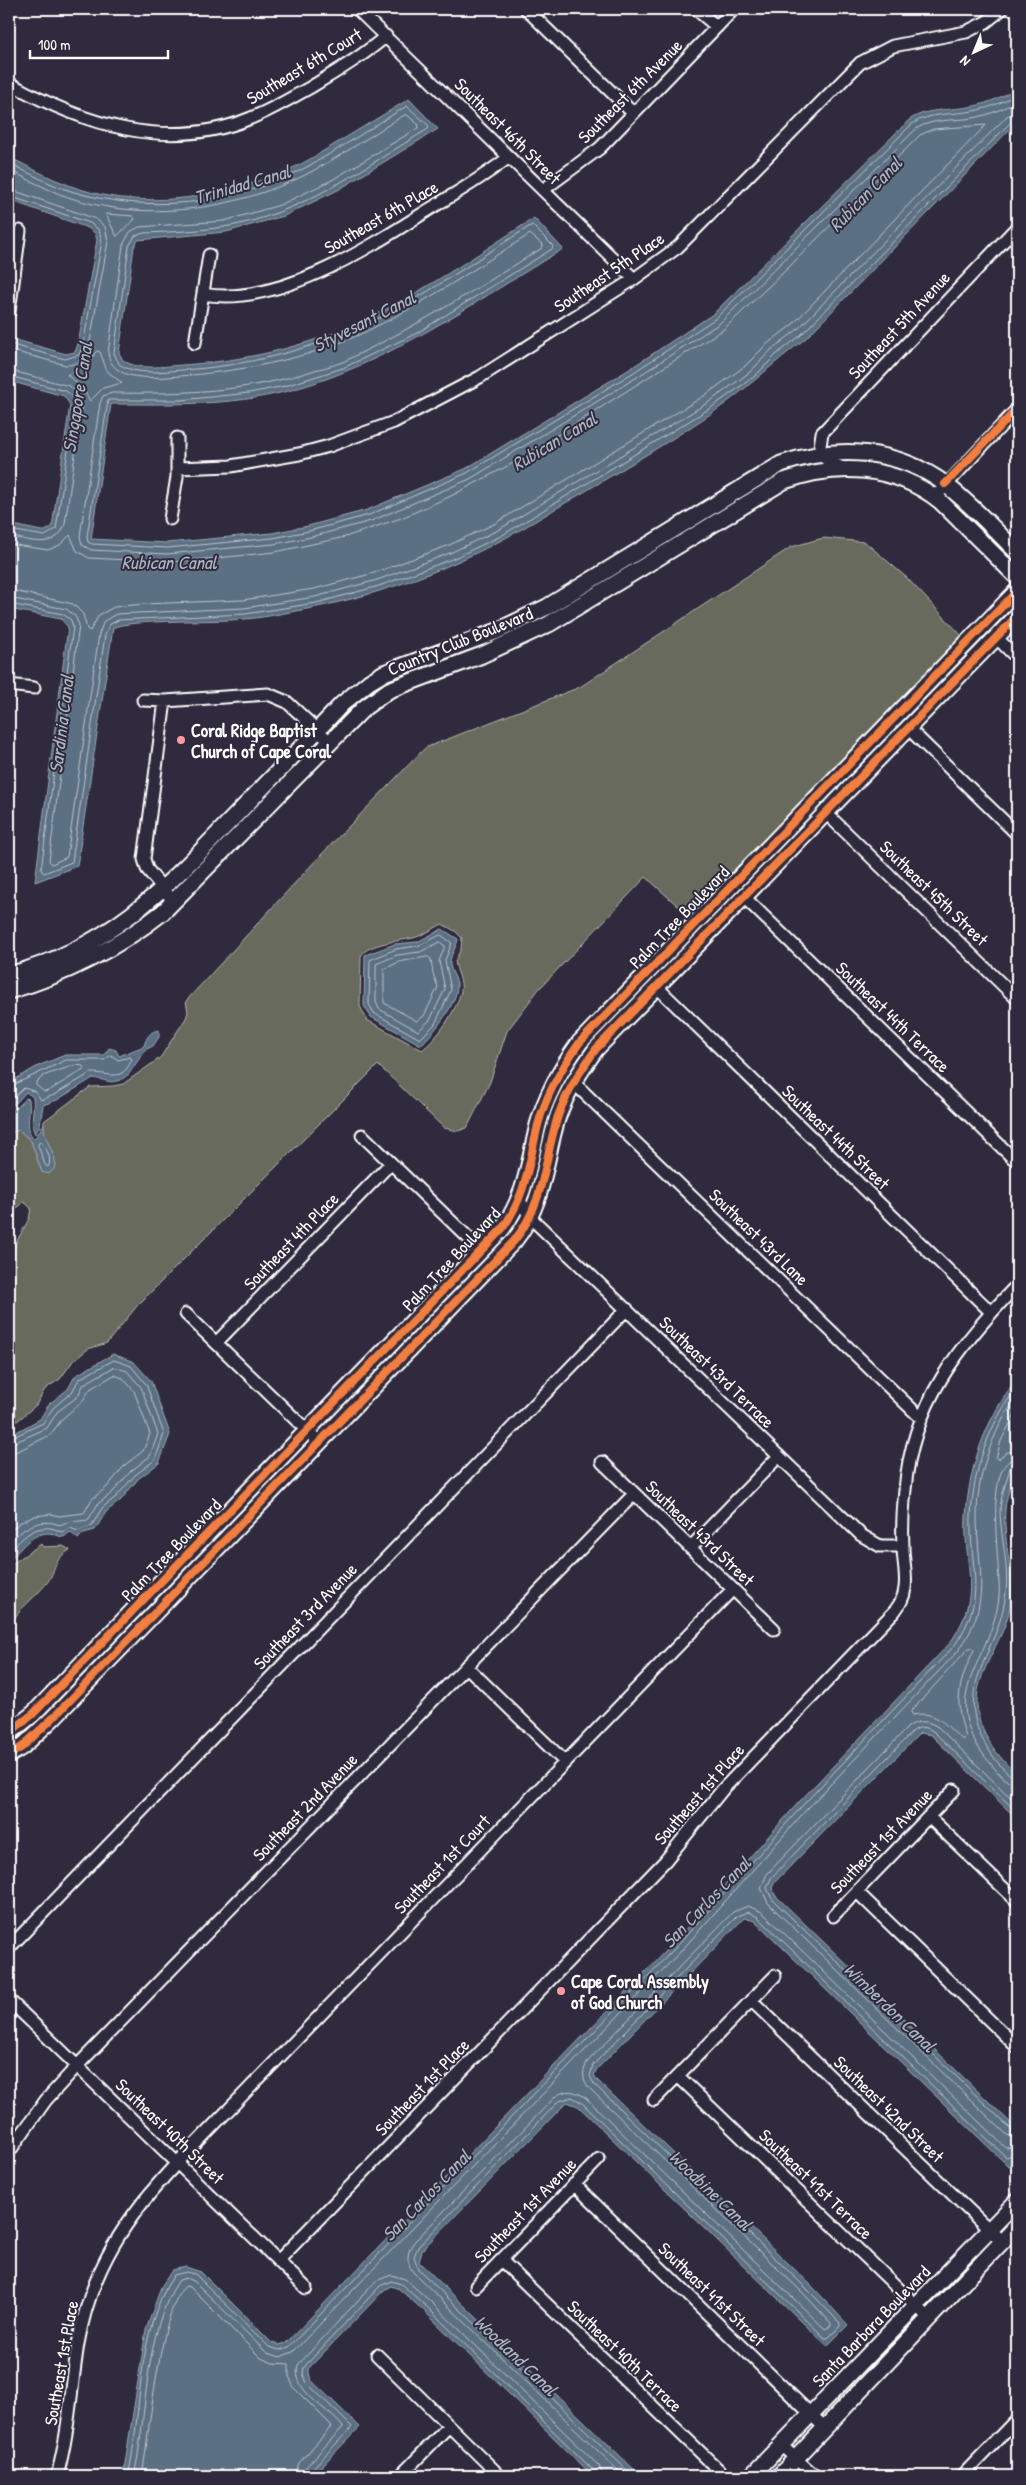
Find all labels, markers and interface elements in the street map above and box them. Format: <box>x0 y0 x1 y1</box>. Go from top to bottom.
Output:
street label: Southeast 6th Court <box>242 21 367 110</box>
scale bar <box>30 28 168 60</box>
north arrow <box>948 28 998 78</box>
street label: Southeast 6th Avenue <box>572 33 688 149</box>
text: 100 m <box>38 34 71 55</box>
text: N <box>955 52 974 71</box>
street label: Southeast 46th Street <box>449 72 567 190</box>
water label: Rubican Canal <box>823 150 908 237</box>
water label: Trinidad Canal <box>191 158 294 210</box>
street label: Southeast 6th Place <box>319 174 443 260</box>
street label: Southeast 5th Place <box>549 226 669 318</box>
street label: Southeast 5th Avenue <box>842 266 956 384</box>
water label: Styvesant Canal <box>308 284 420 358</box>
water label: Singapore Canal <box>55 339 99 454</box>
water label: Rubican Canal <box>507 405 602 477</box>
water label: Rubican Canal <box>121 549 217 575</box>
street label: Country Club Boulevard <box>384 600 536 682</box>
water label: Sardinia Canal <box>42 672 80 775</box>
place label: Coral Ridge Baptist Church of Cape Coral <box>191 718 332 765</box>
marker: Coral Ridge Baptist Church of Cape Coral <box>175 734 187 746</box>
street label: Southeast 45th Street <box>874 835 994 952</box>
street label: Palm Tree Boulevard <box>623 860 735 974</box>
street label: Southeast 44th Terrace <box>830 956 956 1078</box>
street label: Southeast 44th Street <box>777 1079 896 1196</box>
street label: Southeast 43rd Lane <box>704 1183 814 1291</box>
street label: Southeast 4th Place <box>238 1187 344 1295</box>
street label: Palm Tree Boulevard <box>396 1201 506 1317</box>
street label: Southeast 43rd Terrace <box>654 1310 780 1434</box>
street label: Southeast 43rd Street <box>640 1474 761 1592</box>
street label: Palm Tree Boulevard <box>115 1493 227 1607</box>
street label: Southeast 3rd Avenue <box>247 1557 363 1675</box>
street label: Southeast 1st Place <box>648 1738 750 1850</box>
street label: Southeast 2nd Avenue <box>247 1747 363 1867</box>
street label: Southeast 1st Avenue <box>824 1783 938 1899</box>
street label: Southeast 1st Court <box>388 1808 496 1919</box>
water label: San Carlos Canal <box>656 1850 757 1953</box>
water label: Wimberdon Canal <box>838 1956 942 2058</box>
place label: Cape Coral Assembly of God Church <box>571 1969 709 2015</box>
marker: Cape Coral Assembly of God Church <box>555 1985 567 1997</box>
street label: Southeast 1st Place <box>369 2033 475 2141</box>
street label: Southeast 42nd Street <box>828 2050 950 2169</box>
street label: Southeast 40th Street <box>110 2072 231 2190</box>
street label: Southeast 41st Terrace <box>754 2123 878 2245</box>
water label: San Carlos Canal <box>376 2143 477 2246</box>
water label: Woodbine Canal <box>664 2144 759 2237</box>
street label: Southeast 1st Avenue <box>468 2152 582 2268</box>
street label: Southeast 41st Street <box>653 2236 772 2352</box>
street label: Santa Barbara Boulevard <box>806 2260 936 2392</box>
street label: Southeast 40th Terrace <box>562 2294 688 2418</box>
street label: Southeast 1st Place <box>38 2299 84 2427</box>
water label: Woodland Canal <box>469 2309 564 2402</box>

